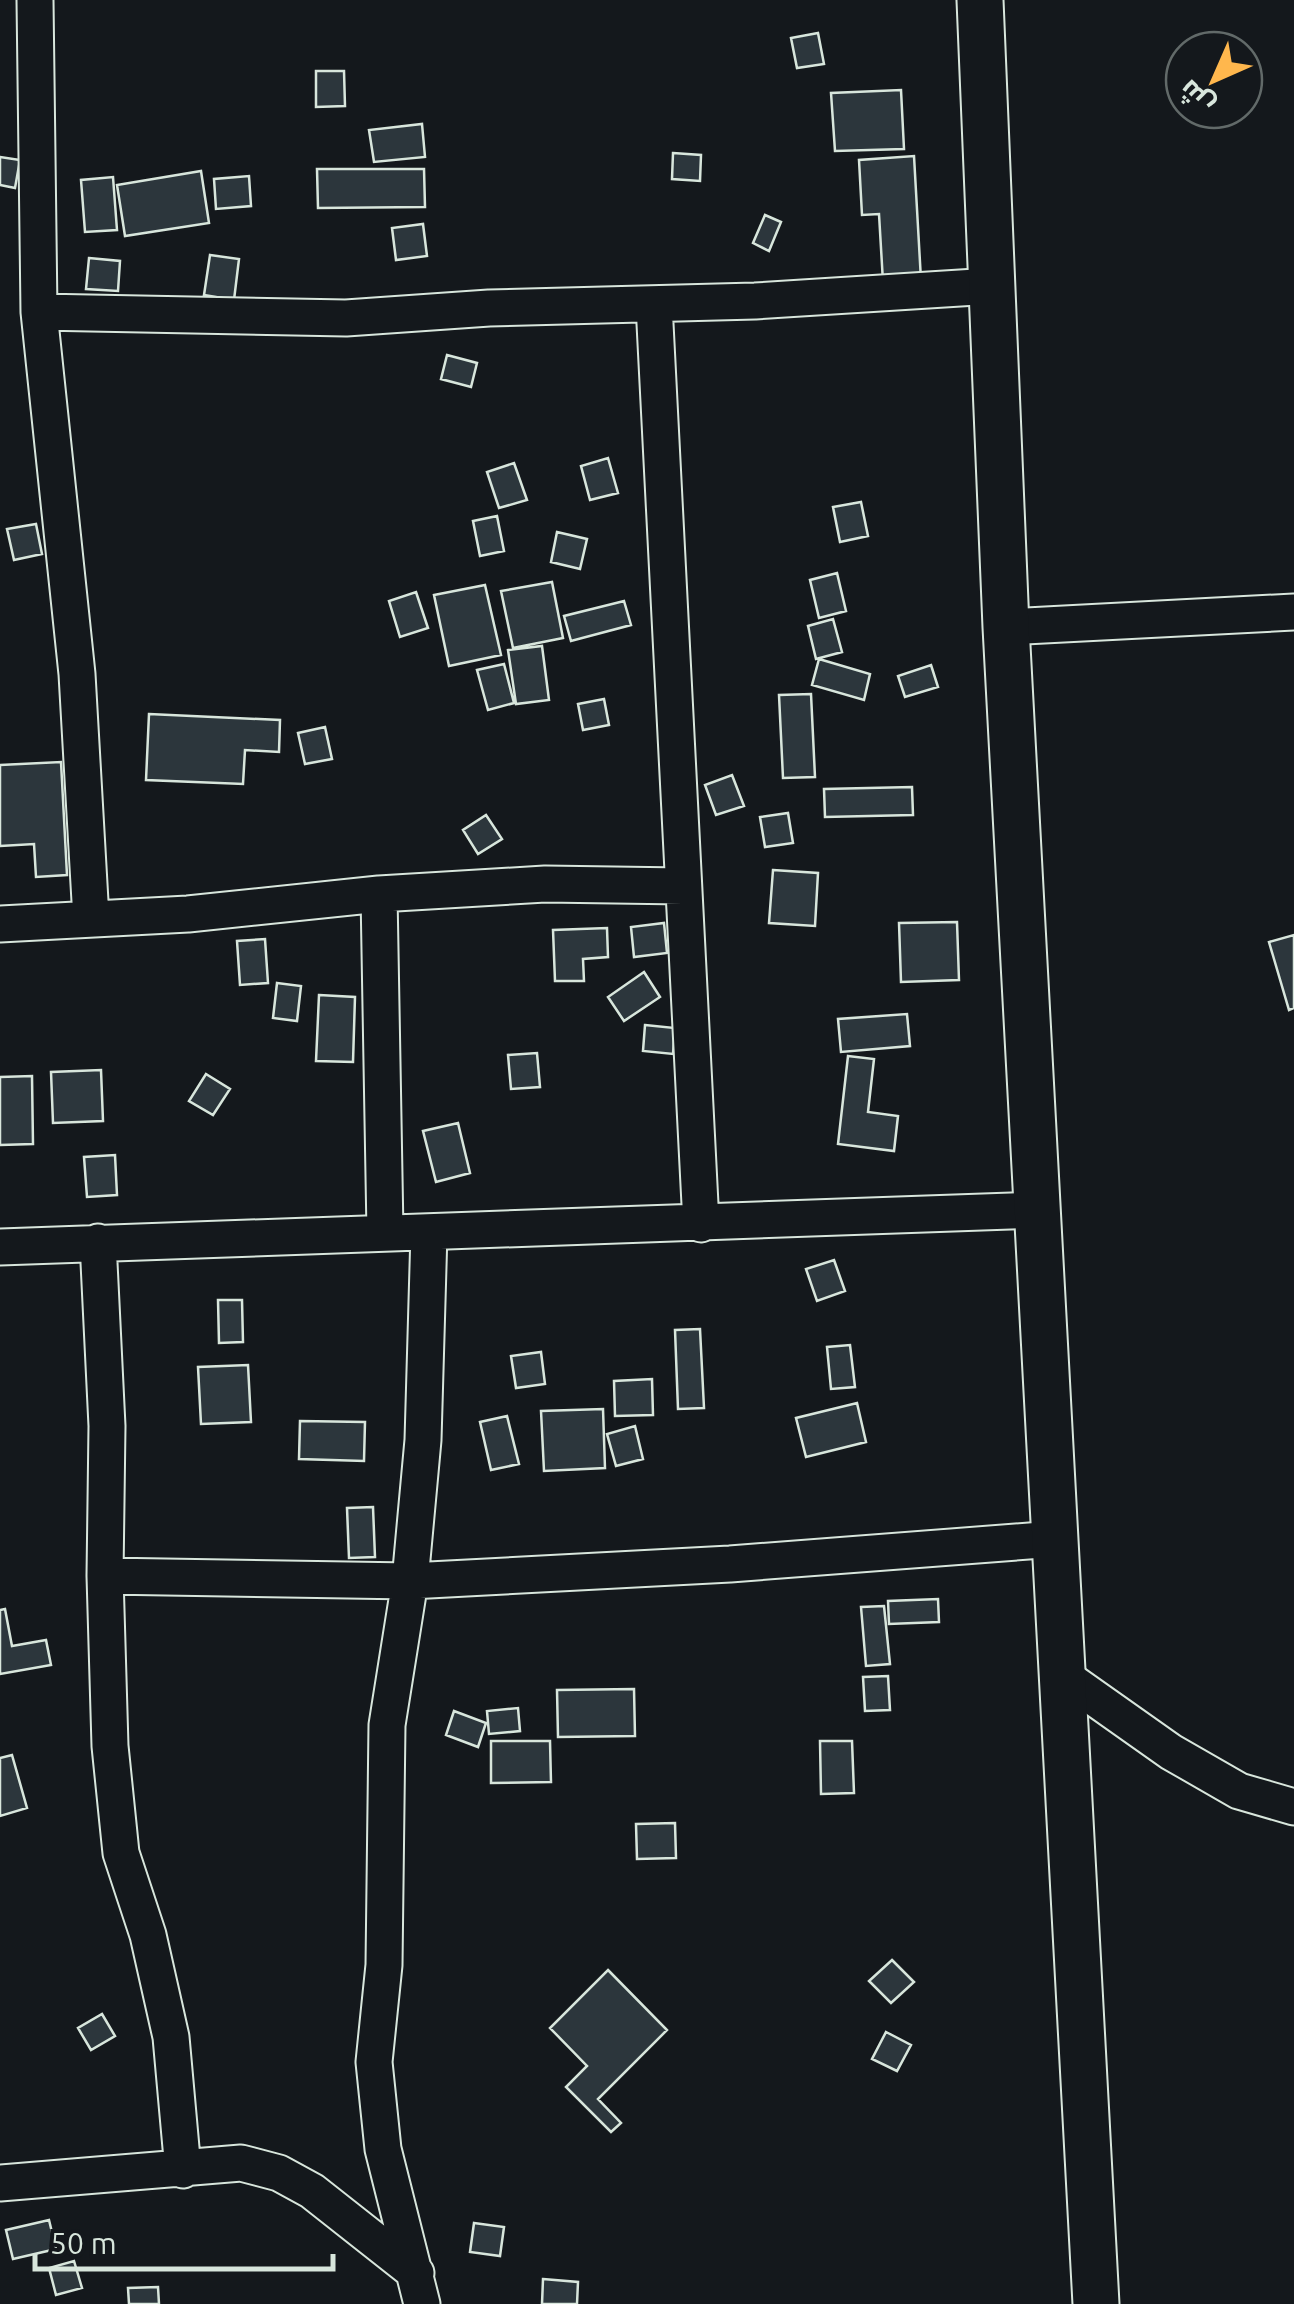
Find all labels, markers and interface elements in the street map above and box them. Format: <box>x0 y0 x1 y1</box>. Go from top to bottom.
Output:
north arrow <box>1164 30 1264 130</box>
text: ش <box>1172 73 1221 122</box>
scale bar <box>35 2209 332 2271</box>
text: 50 m <box>50 2226 117 2260</box>

